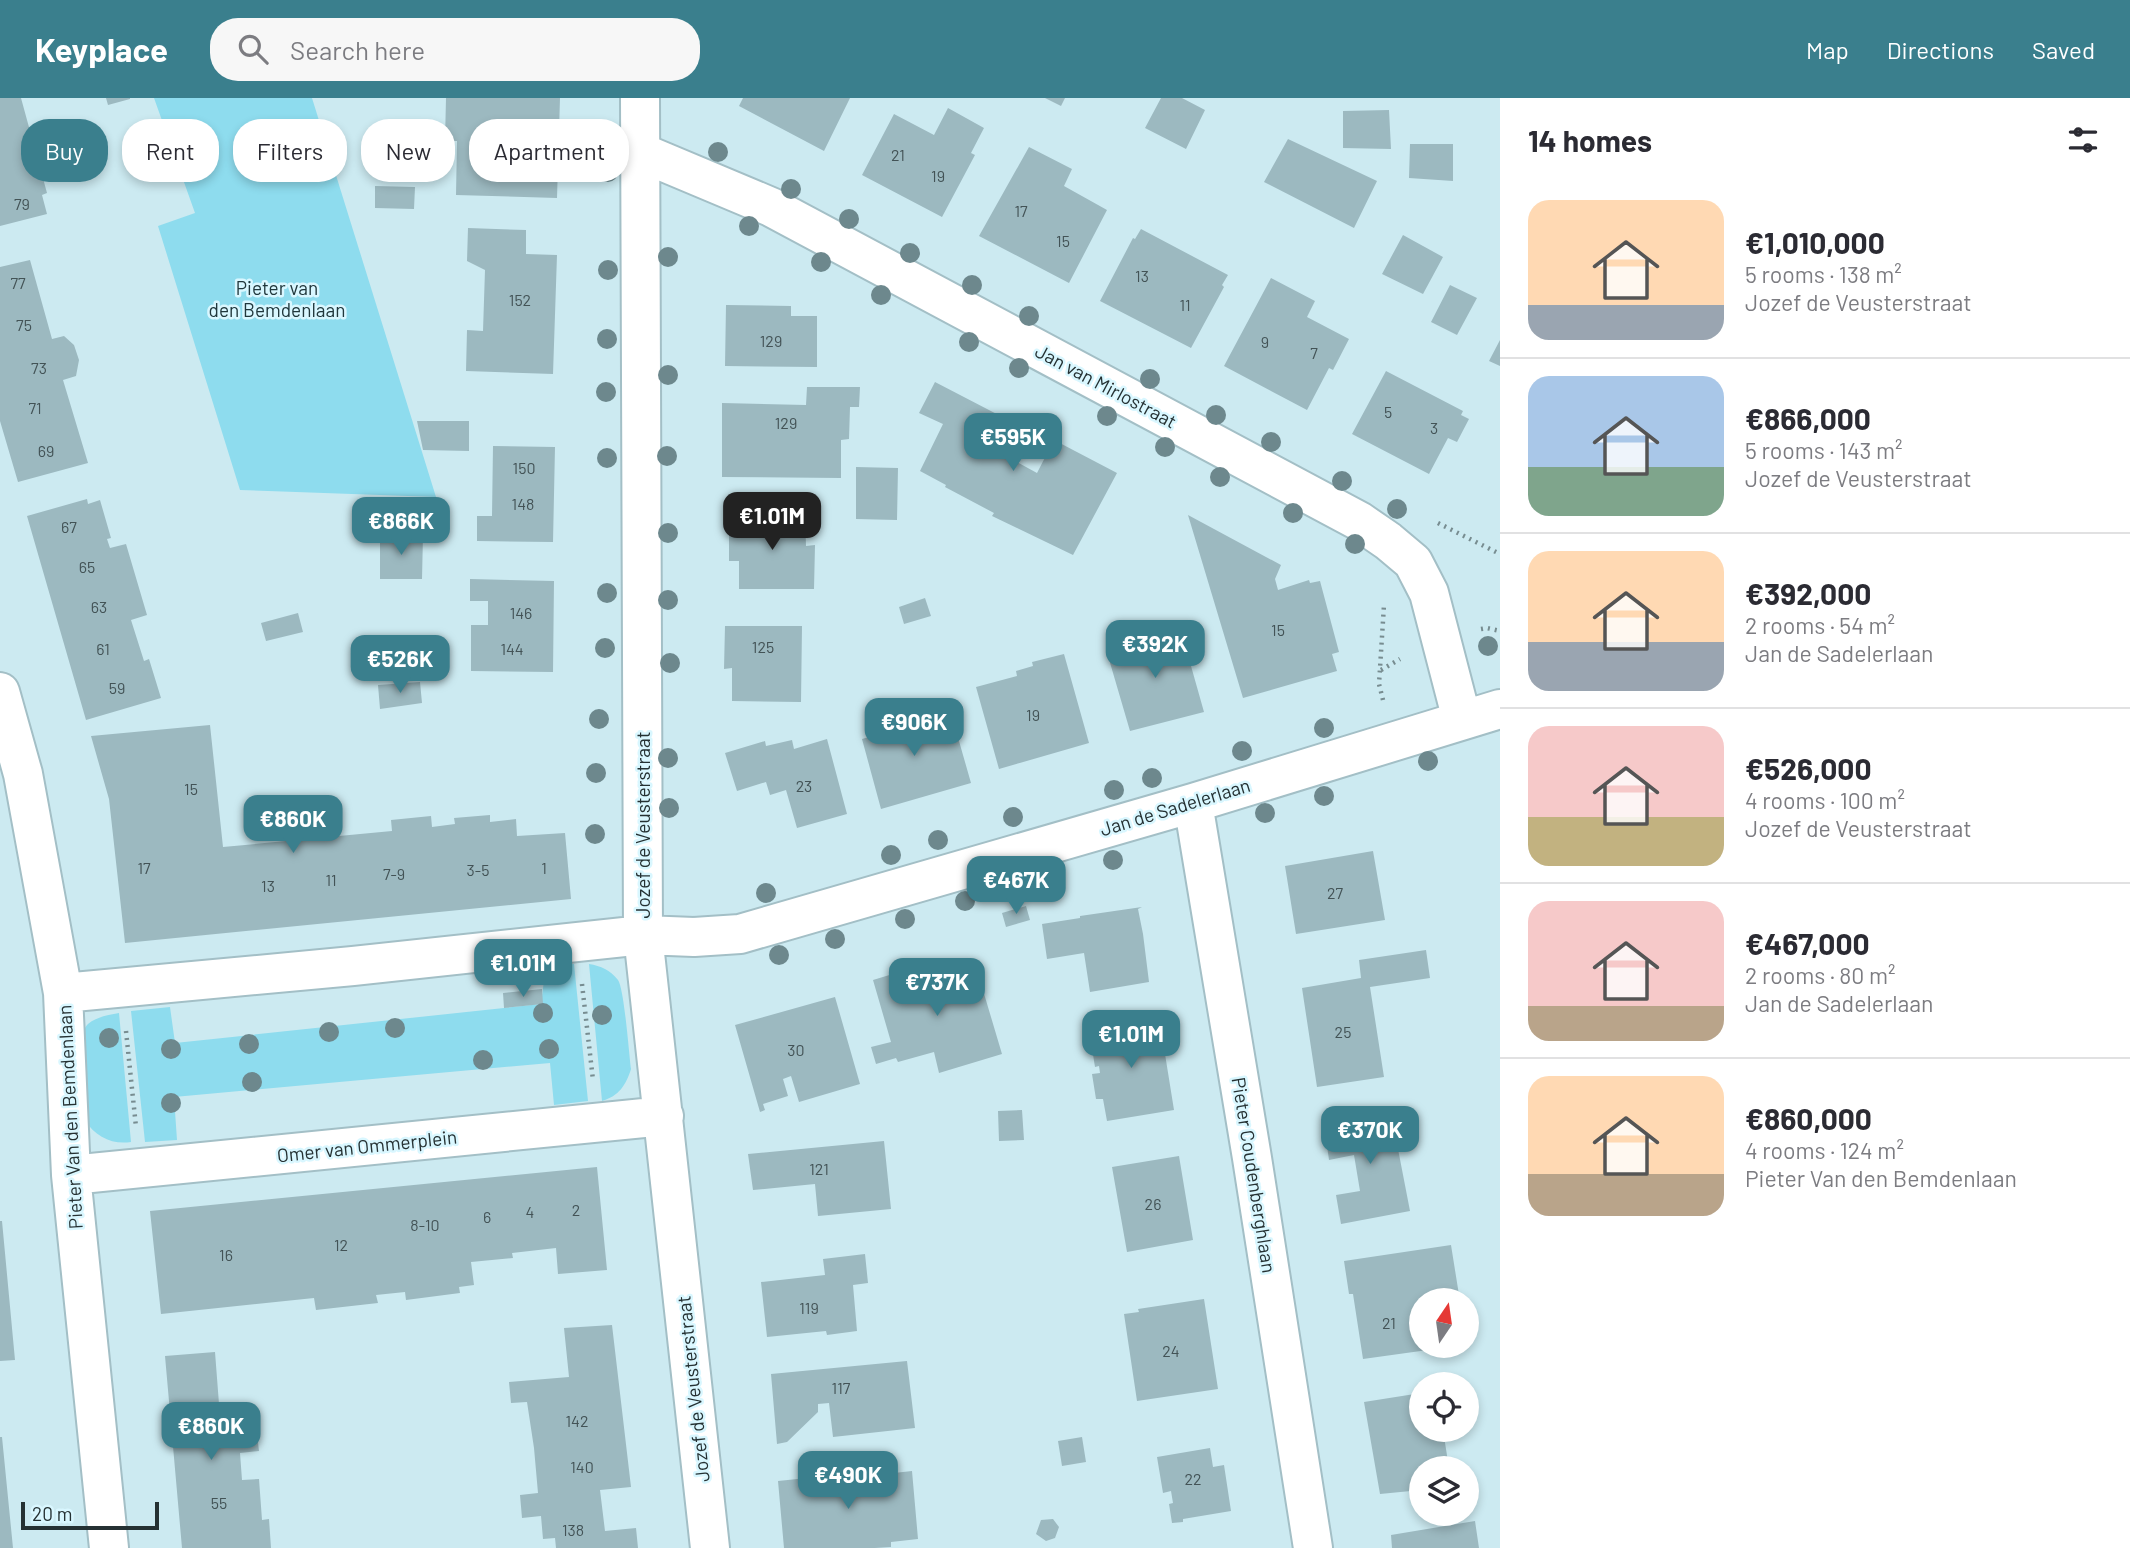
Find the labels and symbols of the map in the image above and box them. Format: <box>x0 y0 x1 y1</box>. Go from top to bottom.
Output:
house number: 21 <box>891 145 905 164</box>
house number: 19 <box>931 166 945 185</box>
house number: 79 <box>14 194 30 213</box>
house number: 17 <box>1014 201 1028 220</box>
house number: 15 <box>1056 231 1070 250</box>
house number: 13 <box>1135 266 1149 285</box>
house number: 77 <box>10 273 26 292</box>
park label: Pieter van den Bemdenlaan <box>209 276 345 321</box>
house number: 152 <box>509 290 531 309</box>
house number: 11 <box>1179 295 1191 314</box>
house number: 75 <box>16 315 32 334</box>
house number: 129 <box>760 331 782 350</box>
house number: 9 <box>1261 332 1269 351</box>
street label: Jan van Mirlostraat <box>1032 339 1181 432</box>
house number: 7 <box>1310 343 1318 362</box>
house number: 73 <box>31 358 47 377</box>
house number: 71 <box>28 398 42 417</box>
house number: 5 <box>1384 402 1392 421</box>
house number: 129 <box>775 413 797 432</box>
pin: €595K <box>964 414 1062 473</box>
house number: 3 <box>1430 418 1438 437</box>
house number: 69 <box>38 441 54 460</box>
house number: 150 <box>513 458 535 477</box>
pin: €1.01M <box>715 492 829 552</box>
house number: 148 <box>512 494 534 513</box>
pin: €866K <box>352 498 450 557</box>
house number: 67 <box>61 517 77 536</box>
house number: 65 <box>79 557 95 576</box>
house number: 63 <box>91 597 107 616</box>
house number: 146 <box>510 603 532 622</box>
pin: €392K <box>1106 620 1204 680</box>
house number: 15 <box>1271 620 1285 639</box>
pin: €526K <box>351 636 449 695</box>
house number: 125 <box>752 637 774 656</box>
house number: 61 <box>96 639 110 658</box>
house number: 144 <box>500 639 524 658</box>
house number: 59 <box>109 678 125 697</box>
pin: €906K <box>865 698 963 758</box>
house number: 19 <box>1026 705 1040 724</box>
street label: Jozef de Veusterstraat <box>631 731 654 919</box>
street label: Jan de Sadelerlaan <box>1097 773 1253 840</box>
house number: 23 <box>796 776 812 795</box>
house number: 15 <box>184 779 198 798</box>
pin: €860K <box>244 796 342 855</box>
pin: €467K <box>967 856 1065 916</box>
house number: 17 <box>137 858 151 877</box>
house number: 1 <box>541 858 547 877</box>
house number: 3-5 <box>467 860 489 879</box>
house number: 7-9 <box>383 864 405 883</box>
house number: 11 <box>325 870 337 889</box>
house number: 13 <box>261 876 275 895</box>
house number: 27 <box>1327 883 1343 902</box>
pin: €1.01M <box>466 940 580 999</box>
pin: €737K <box>888 958 986 1018</box>
street label: Pieter Van den Bemdenlaan <box>52 1004 87 1230</box>
pin: €1.01M <box>1074 1010 1188 1070</box>
house number: 25 <box>1335 1022 1351 1041</box>
house number: 30 <box>787 1040 805 1059</box>
street label: Pieter Coudenberghlaan <box>1228 1075 1281 1274</box>
pin: €370K <box>1321 1107 1419 1166</box>
street label: Omer van Ommerplein <box>276 1125 458 1166</box>
house number: 121 <box>809 1159 829 1178</box>
house number: 26 <box>1145 1194 1161 1213</box>
house number: 2 <box>572 1200 580 1219</box>
house number: 4 <box>526 1202 534 1221</box>
house number: 6 <box>483 1207 491 1226</box>
house number: 8-10 <box>410 1215 440 1234</box>
house number: 12 <box>334 1235 348 1254</box>
house number: 16 <box>219 1245 233 1264</box>
north arrow <box>1409 1288 1479 1358</box>
street label: Jozef de Veusterstraat <box>671 1295 714 1483</box>
house number: 119 <box>799 1298 819 1317</box>
house number: 21 <box>1382 1313 1396 1332</box>
house number: 24 <box>1162 1341 1180 1360</box>
house number: 117 <box>832 1378 851 1397</box>
pin: €860K <box>162 1402 260 1462</box>
house number: 142 <box>566 1411 589 1430</box>
pin: €490K <box>799 1452 897 1511</box>
house number: 140 <box>570 1457 594 1476</box>
house number: 22 <box>1184 1469 1202 1488</box>
house number: 55 <box>211 1493 227 1512</box>
scale bar <box>21 1499 159 1531</box>
house number: 138 <box>562 1520 584 1539</box>

